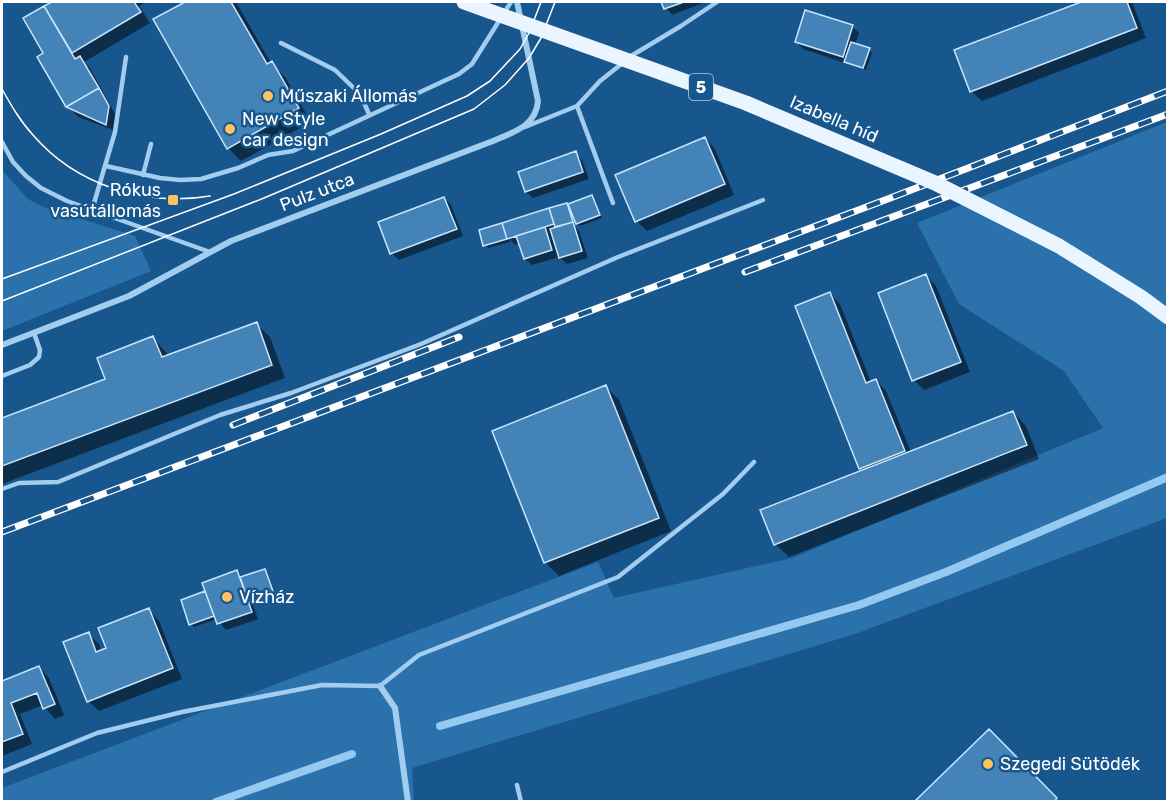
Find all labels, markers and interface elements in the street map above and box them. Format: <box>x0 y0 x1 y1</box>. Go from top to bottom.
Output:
road number: 5 <box>689 74 713 100</box>
place label: Műszaki Állomás <box>280 85 417 107</box>
marker: Műszaki Állomás <box>261 89 275 103</box>
street label: Izabella híd <box>786 91 882 147</box>
place label: New Style car design <box>242 108 329 151</box>
marker: New Style car design <box>223 122 237 136</box>
street label: Pulz utca <box>277 168 357 216</box>
place label: Rókus vasútállomás <box>50 179 161 222</box>
marker: Rókus vasútállomás <box>166 193 180 207</box>
place label: Vízház <box>239 586 294 608</box>
marker: Vízház <box>220 590 234 604</box>
place label: Szegedi Sütödék <box>1000 753 1141 775</box>
marker: Szegedi Sütödék <box>981 757 995 771</box>

